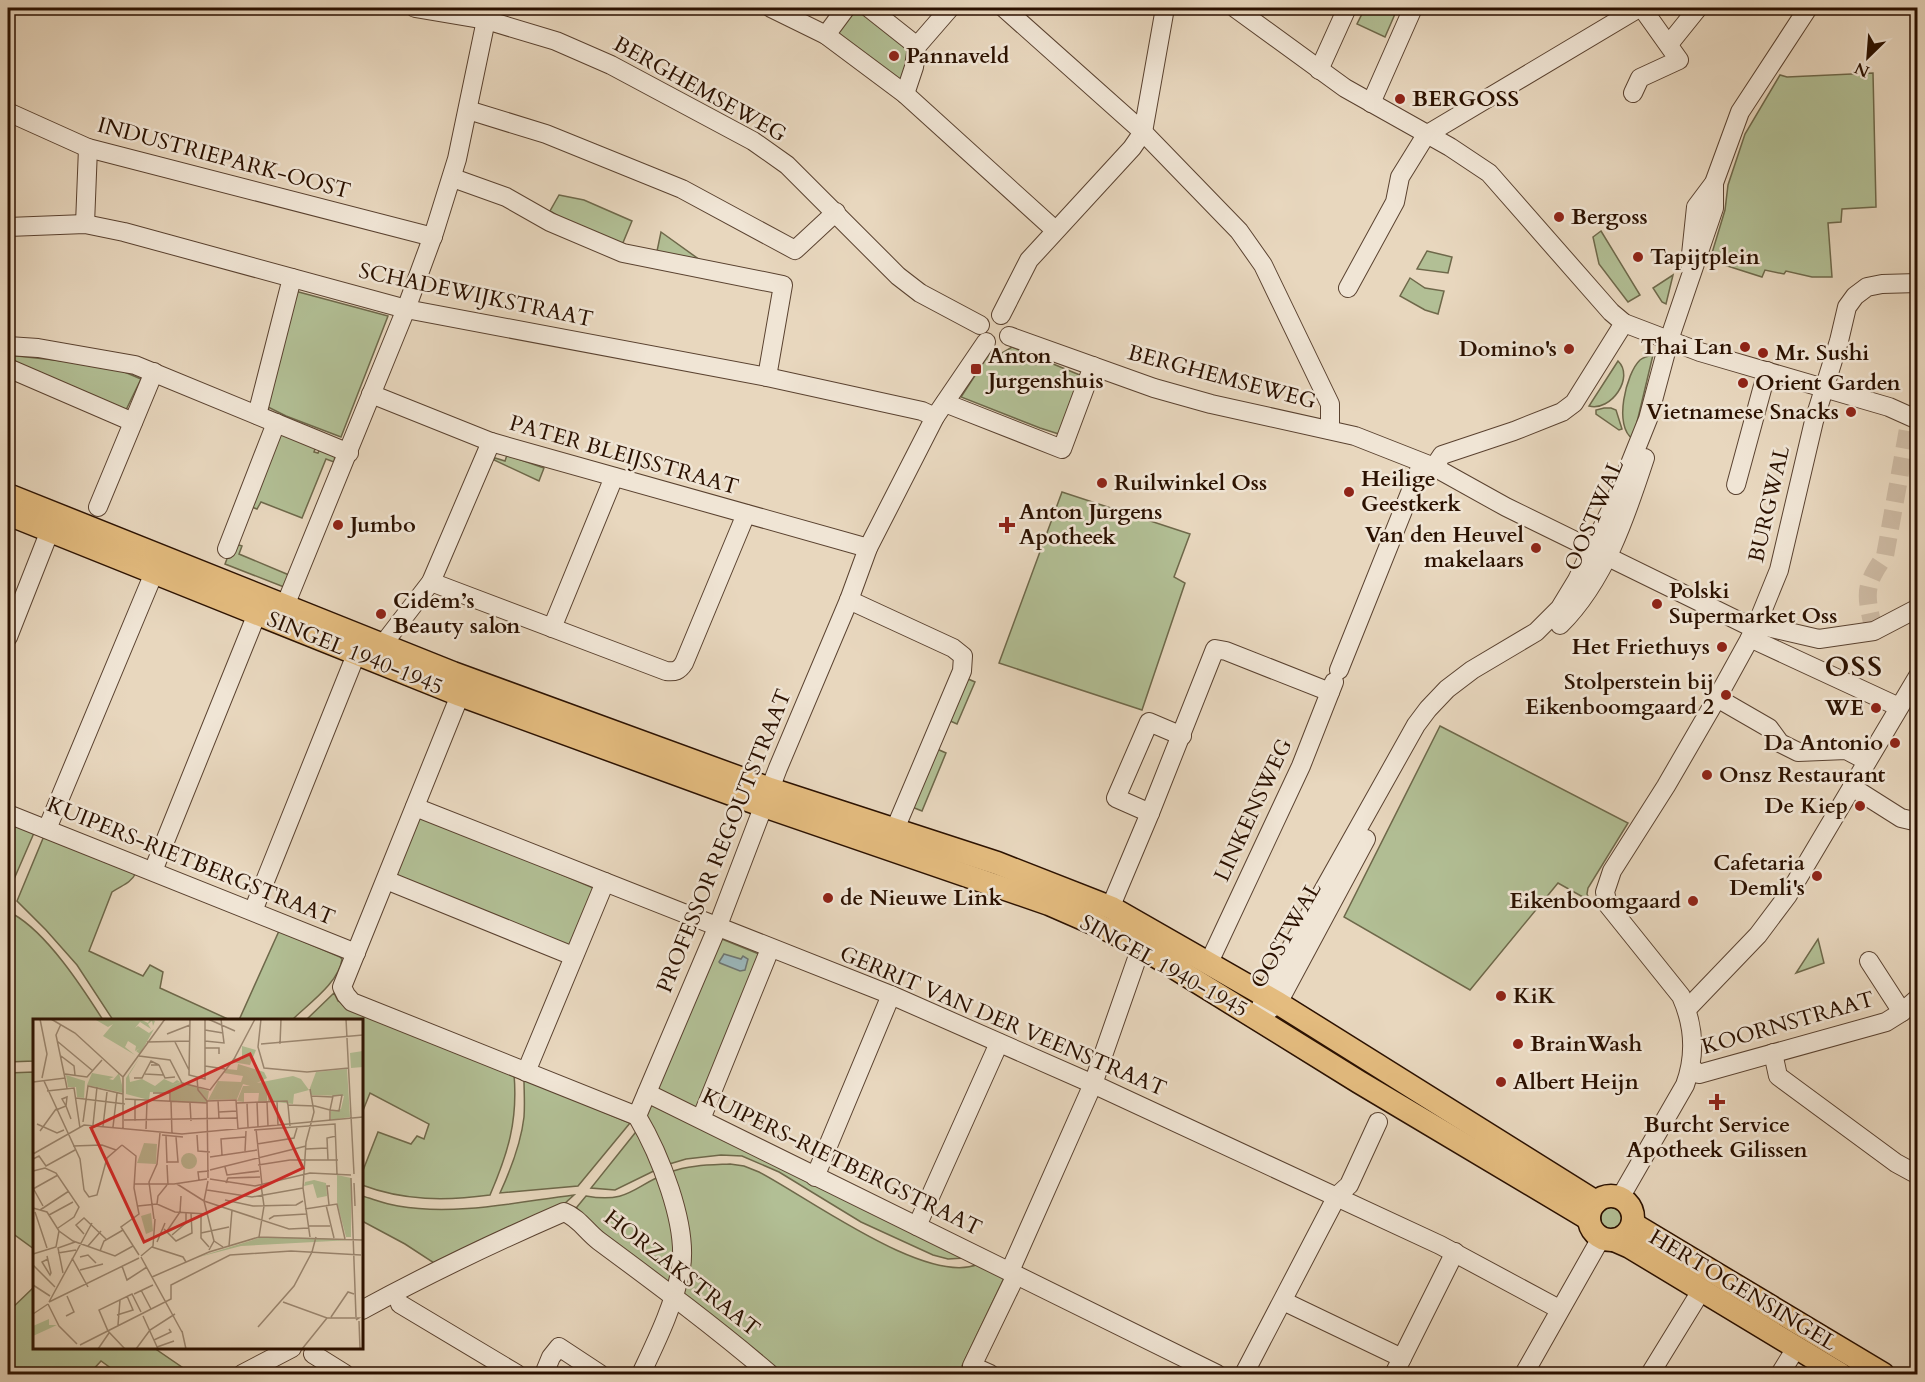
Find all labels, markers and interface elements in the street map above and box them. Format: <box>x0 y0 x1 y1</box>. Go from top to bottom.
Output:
north arrow <box>1838 27 1898 87</box>
street label: BERGHEMSEWEG <box>608 29 792 149</box>
place label: Pannaveld <box>906 41 1010 71</box>
marker: Pannaveld <box>887 49 901 63</box>
text: N <box>1851 57 1873 83</box>
place label: BERGOSS <box>1412 84 1519 114</box>
marker: BERGOSS <box>1393 92 1407 106</box>
street label: INDUSTRIEPARK-OOST <box>94 110 354 206</box>
place label: Bergoss <box>1571 202 1648 232</box>
marker: Bergoss <box>1552 210 1566 224</box>
place label: Tapijtplein <box>1650 242 1760 272</box>
marker: Tapijtplein <box>1631 250 1645 264</box>
street label: SCHADEWIJKSTRAAT <box>356 256 596 334</box>
place label: Thai Lan <box>1641 332 1733 362</box>
place label: Domino's <box>1459 334 1557 364</box>
street label: BERGHEMSEWEG <box>1125 337 1319 417</box>
place label: Mr. Sushi <box>1775 338 1869 368</box>
marker: Thai Lan <box>1738 340 1752 354</box>
place label: Anton Jurgenshuis <box>985 341 1104 396</box>
marker: Domino's <box>1562 342 1576 356</box>
marker: Mr. Sushi <box>1756 346 1770 360</box>
marker: Anton Jurgenshuis <box>969 362 983 376</box>
place label: Orient Garden <box>1755 368 1901 398</box>
marker: Orient Garden <box>1736 376 1750 390</box>
place label: Vietnamese Snacks <box>1646 397 1839 427</box>
marker: Vietnamese Snacks <box>1844 405 1858 419</box>
street label: PATER BLEIJSSTRAAT <box>506 408 742 502</box>
street label: BURGWAL <box>1741 442 1797 565</box>
street label: OOSTWAL <box>1557 454 1631 575</box>
place label: Heilige Geestkerk <box>1361 464 1461 519</box>
place label: Ruilwinkel Oss <box>1114 468 1267 498</box>
marker: Ruilwinkel Oss <box>1095 476 1109 490</box>
marker: Heilige Geestkerk <box>1342 485 1356 499</box>
place label: Anton Jurgens Apotheek <box>1019 497 1162 552</box>
place label: Jumbo <box>347 510 416 540</box>
marker: Jumbo <box>331 518 345 532</box>
marker: Anton Jurgens Apotheek <box>1000 518 1014 532</box>
place label: Van den Heuvel makelaars <box>1365 520 1525 575</box>
marker: Van den Heuvel makelaars <box>1529 541 1543 555</box>
place label: Polski Supermarket Oss <box>1669 576 1837 631</box>
place label: Cidem’s Beauty salon <box>393 586 520 641</box>
marker: Polski Supermarket Oss <box>1650 597 1664 611</box>
street label: SINGEL 1940-1945 <box>262 604 448 702</box>
marker: Cidem’s Beauty salon <box>374 607 388 621</box>
place label: Het Friethuys <box>1572 632 1710 662</box>
marker: Het Friethuys <box>1715 640 1729 654</box>
district label: OSS <box>1824 648 1884 686</box>
place label: Stolperstein bij Eikenboomgaard 2 <box>1525 667 1714 722</box>
street label: PROFESSOR REGOUTSTRAAT <box>649 685 799 997</box>
marker: Stolperstein bij Eikenboomgaard 2 <box>1719 688 1733 702</box>
place label: WE <box>1824 693 1864 723</box>
marker: WE <box>1869 701 1883 715</box>
place label: Da Antonio <box>1764 728 1883 758</box>
street label: LINKENSWEG <box>1207 734 1299 886</box>
marker: Da Antonio <box>1888 736 1902 750</box>
place label: Onsz Restaurant <box>1719 760 1885 790</box>
marker: Onsz Restaurant <box>1700 768 1714 782</box>
street label: KUIPERS-RIETBERGSTRAAT <box>43 789 339 933</box>
place label: De Kiep <box>1765 791 1848 821</box>
marker: De Kiep <box>1853 799 1867 813</box>
place label: Cafetaria Demli's <box>1713 848 1805 903</box>
marker: Cafetaria Demli's <box>1810 869 1824 883</box>
street label: OOSTWAL <box>1243 876 1329 994</box>
place label: de Nieuwe Link <box>840 883 1002 913</box>
place label: Eikenboomgaard <box>1509 886 1681 916</box>
marker: de Nieuwe Link <box>821 891 835 905</box>
marker: Eikenboomgaard <box>1686 894 1700 908</box>
street label: SINGEL 1940-1945 <box>1075 907 1253 1025</box>
street label: GERRIT VAN DER VEENSTRAAT <box>835 938 1171 1104</box>
place label: KiK <box>1513 981 1556 1011</box>
street label: KOORNSTRAAT <box>1698 984 1878 1062</box>
marker: KiK <box>1494 989 1508 1003</box>
inset map <box>33 1019 363 1349</box>
place label: BrainWash <box>1530 1029 1642 1059</box>
marker: BrainWash <box>1511 1037 1525 1051</box>
place label: Albert Heijn <box>1513 1067 1639 1097</box>
marker: Albert Heijn <box>1494 1075 1508 1089</box>
street label: KUIPERS-RIETBERGSTRAAT <box>697 1081 987 1243</box>
marker: Burcht Service Apotheek Gilissen <box>1710 1095 1724 1109</box>
place label: Burcht Service Apotheek Gilissen <box>1626 1110 1808 1165</box>
street label: HORZAKSTRAAT <box>598 1203 766 1343</box>
street label: HERTOGENSINGEL <box>1644 1222 1843 1358</box>

